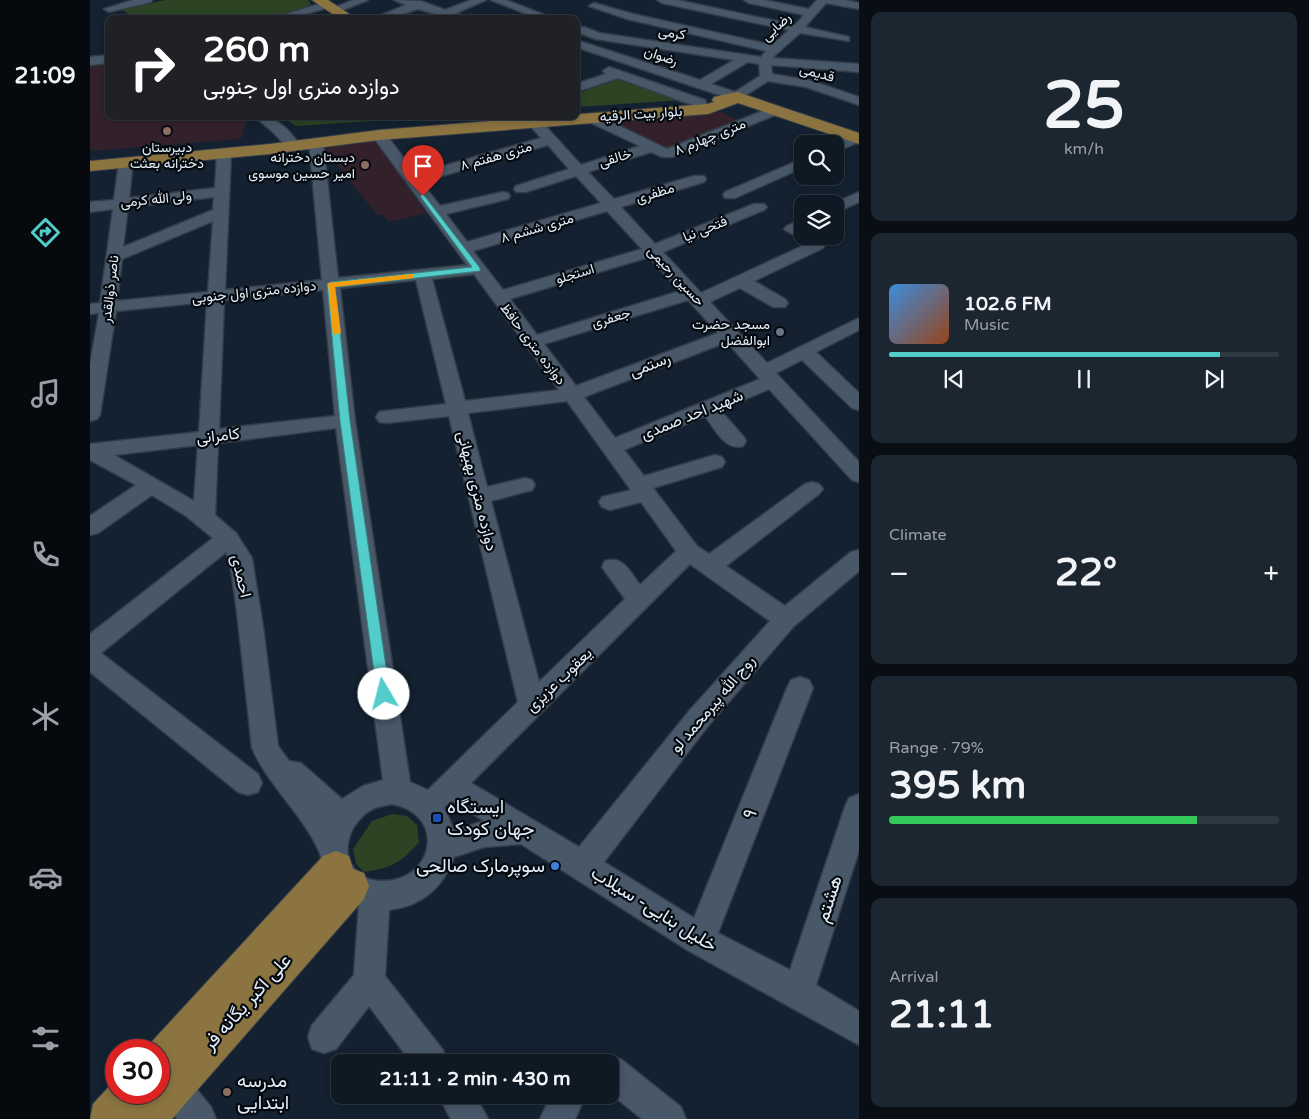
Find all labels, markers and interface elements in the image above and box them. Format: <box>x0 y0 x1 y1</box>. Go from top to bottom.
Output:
street label: رضایی <box>758 9 795 45</box>
street label: کرمی <box>657 22 687 44</box>
text: 260 m <box>203 29 310 71</box>
icon: right <box>120 35 185 100</box>
street label: رضوان <box>642 42 680 70</box>
street label: قدیمی <box>798 60 836 86</box>
text: 21:09 <box>15 63 75 89</box>
text: 25 <box>1043 67 1125 146</box>
text: دوازده متری اول جنوبی <box>203 74 399 100</box>
street label: بلوار بیت الرقیه <box>599 103 683 125</box>
street label: ۸ متری چهارم <box>672 115 748 160</box>
marker: دبیرستان دخترانه بعثت <box>161 125 173 137</box>
map controls <box>794 135 844 245</box>
button: search <box>794 135 844 185</box>
street label: ۸ متری هفتم <box>458 138 534 174</box>
place label: دبیرستان دخترانه بعثت <box>130 139 204 172</box>
text: km/h <box>1064 139 1104 159</box>
pin <box>402 145 444 196</box>
street label: خالقی <box>597 145 633 171</box>
place label: دبستان دخترانه امیر حسین موسوی <box>248 149 355 182</box>
icon: arrive <box>409 152 437 180</box>
marker: دبستان دخترانه امیر حسین موسوی <box>359 159 371 171</box>
street label: مظفری <box>634 179 676 207</box>
street label: ولی الله کرمی <box>120 187 192 211</box>
button: layers <box>794 195 844 245</box>
street label: ۸ متری ششم <box>499 209 575 247</box>
street label: فتحی نیا <box>680 212 730 246</box>
icon: directions <box>28 215 63 250</box>
street label: حسین رحیمی <box>644 242 708 310</box>
street label: ناصر ذوالقدر <box>97 254 123 325</box>
street label: استجلو <box>554 260 596 288</box>
street label: دوازده متری اول جنوبی <box>191 277 317 308</box>
text: 102.6 FM <box>964 293 1052 315</box>
street label: دوازده متری حافظ <box>497 300 570 389</box>
street label: جعفری <box>590 304 632 332</box>
text: Music <box>964 315 1009 335</box>
place label: مسجد حضرت ابوالفضل <box>692 316 770 349</box>
marker: مسجد حضرت ابوالفضل <box>774 326 786 338</box>
street label: رستمی <box>627 348 673 382</box>
icon: previous <box>940 365 968 393</box>
icon: pause <box>1070 365 1098 393</box>
icon: next <box>1200 365 1228 393</box>
icon: music <box>28 376 63 411</box>
street label: شهید احد صمدی <box>638 385 746 445</box>
street label: کامرانی <box>195 423 241 449</box>
street label: دوازده متری بهبهانی <box>452 429 502 553</box>
text: Climate <box>889 525 947 545</box>
icon: phone <box>28 537 63 572</box>
text: 22° <box>1055 550 1117 596</box>
street label: احمدی <box>226 553 256 599</box>
text: − <box>889 557 909 591</box>
text: + <box>1263 557 1279 591</box>
street label: یعقوب عزیزی <box>522 643 596 717</box>
street label: روح الله پیرمحمد لو <box>666 651 760 758</box>
position arrow <box>357 667 409 719</box>
icon: climate <box>28 699 63 734</box>
text: Range · 79% <box>889 738 984 758</box>
text: 395 km <box>889 763 1026 809</box>
place label: ایستگاه جهان کودک <box>447 796 534 840</box>
street label: ۹ <box>738 806 762 822</box>
marker: ایستگاه جهان کودک <box>431 812 443 824</box>
place label: سوپرمارک صالحی <box>416 855 545 879</box>
icon: car <box>28 860 63 895</box>
marker: سوپرمارک صالحی <box>549 860 561 872</box>
street label: خلیل بنایی- سیلاب <box>587 861 721 957</box>
street label: هشتم <box>811 873 848 926</box>
street label: علی اکبر یگانه فر <box>197 949 296 1055</box>
text: Arrival <box>889 967 938 987</box>
text: 21:11 <box>889 992 994 1038</box>
icon: filters <box>28 1021 63 1056</box>
speed limit sign: 30 <box>105 1039 170 1104</box>
text: 21:11 · 2 min · 430 m <box>379 1068 571 1090</box>
place label: مدرسه ابتدایی <box>237 1070 289 1114</box>
marker: مدرسه ابتدایی <box>221 1086 233 1098</box>

